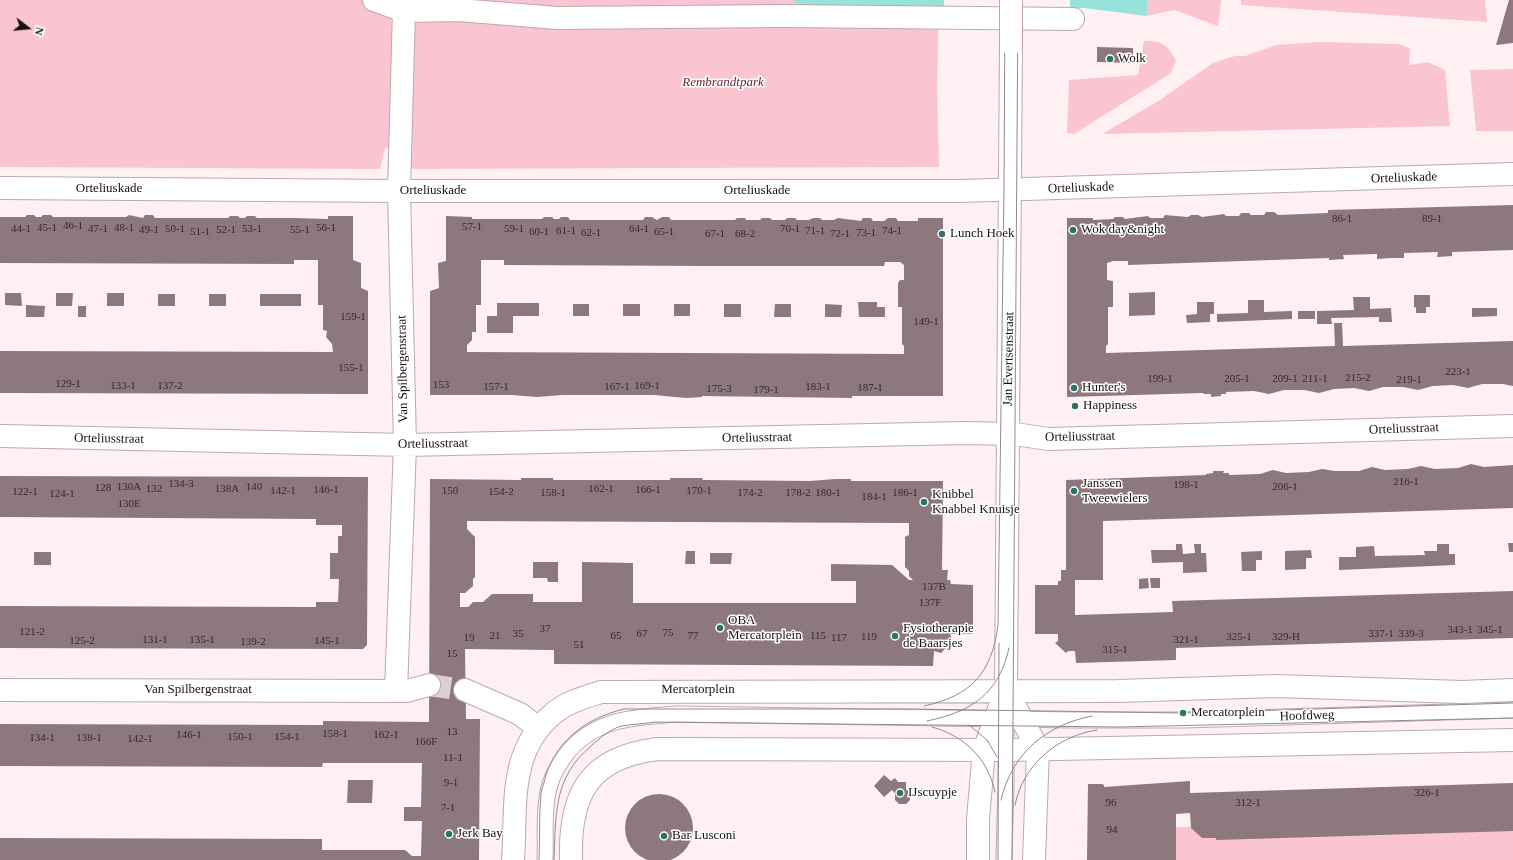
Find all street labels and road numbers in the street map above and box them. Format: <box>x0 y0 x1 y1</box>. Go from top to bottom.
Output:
street label: Orteliuskade <box>1371 169 1437 187</box>
street label: Orteliuskade <box>1048 179 1114 197</box>
street label: Orteliuskade <box>76 181 142 197</box>
street label: Orteliuskade <box>400 183 466 199</box>
street label: Orteliuskade <box>724 183 790 199</box>
street label: Jan Evertsenstraat <box>1000 312 1018 406</box>
street label: Van Spilbergenstraat <box>394 315 412 423</box>
street label: Orteliusstraat <box>1369 420 1439 438</box>
street label: Orteliusstraat <box>1045 429 1115 445</box>
street label: Orteliusstraat <box>722 430 792 446</box>
street label: Orteliusstraat <box>74 431 144 447</box>
street label: Orteliusstraat <box>398 436 468 452</box>
street label: Van Spilbergenstraat <box>144 682 252 698</box>
street label: Mercatorplein <box>661 682 735 698</box>
street label: Hoofdweg <box>1279 707 1335 725</box>

